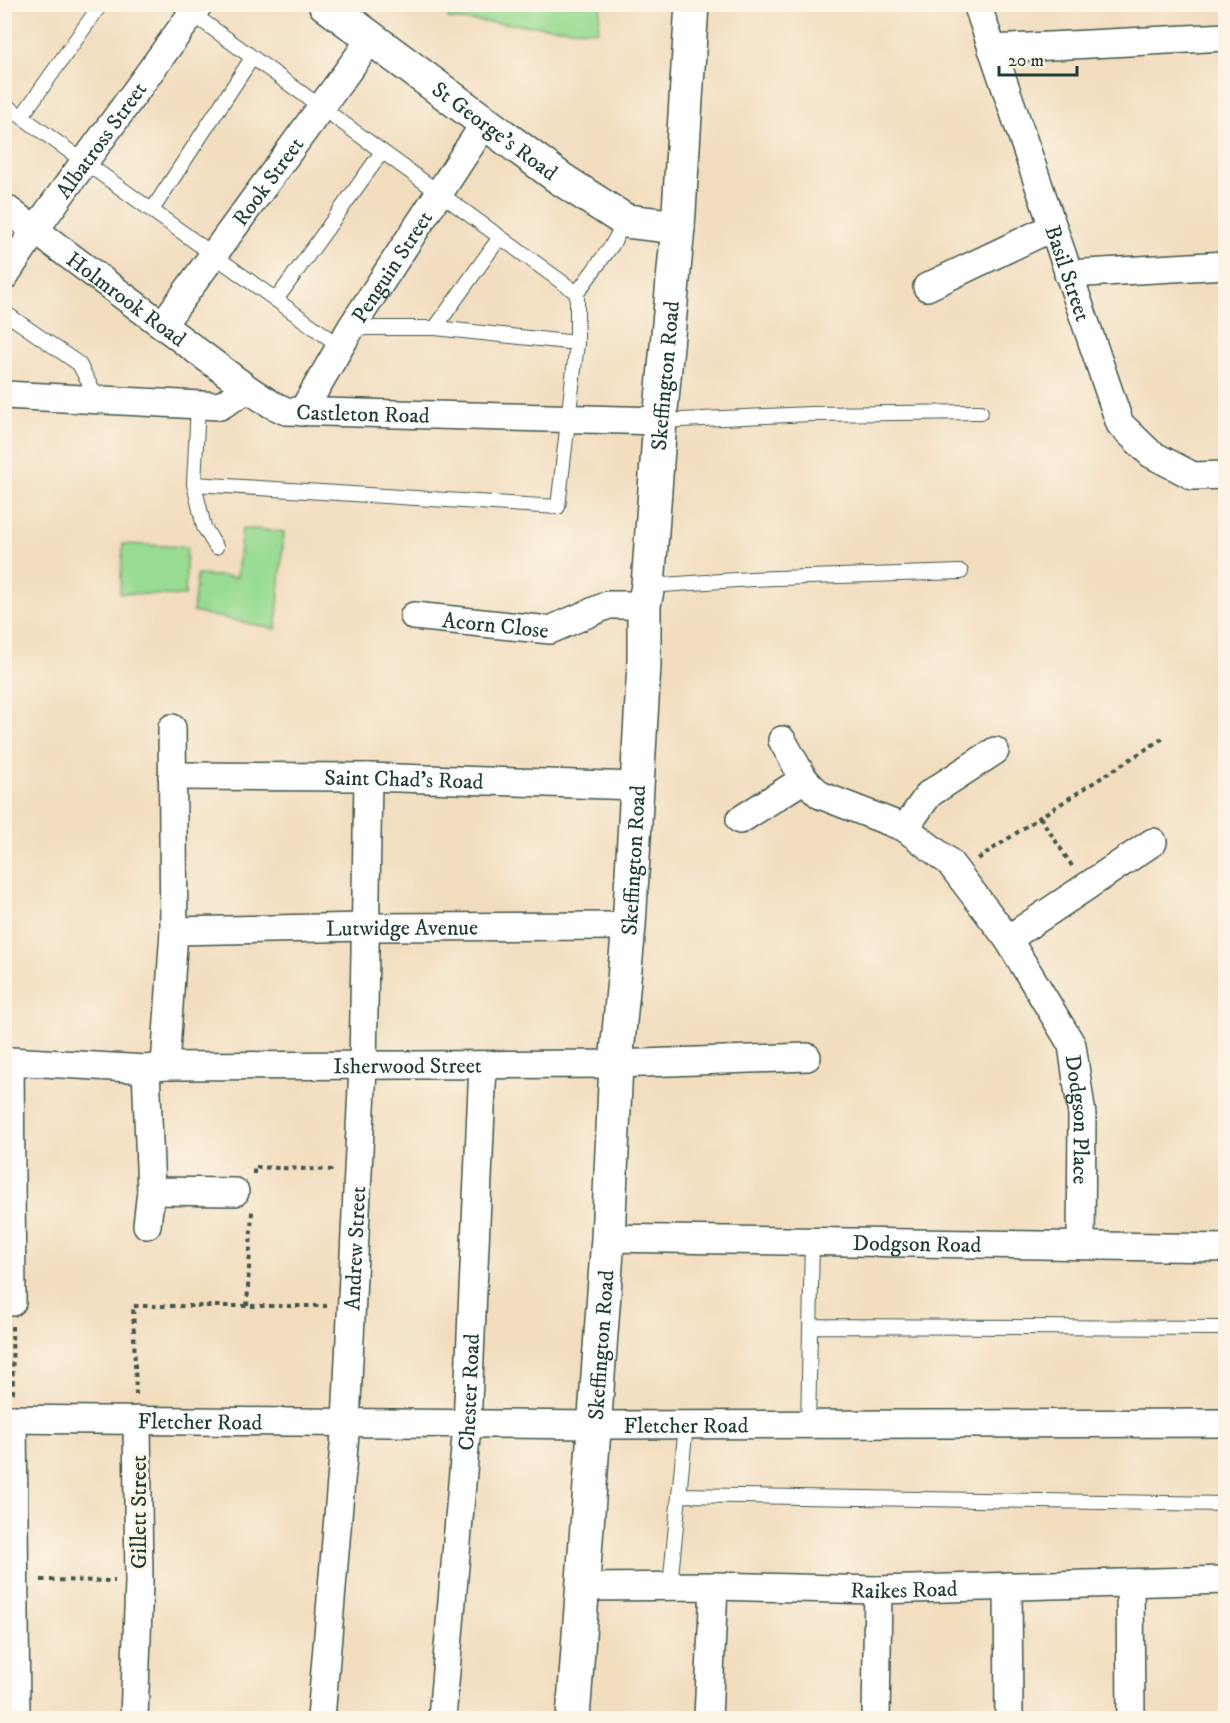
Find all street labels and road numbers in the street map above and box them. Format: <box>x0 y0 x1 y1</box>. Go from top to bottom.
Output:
street label: St George's Road <box>426 76 562 187</box>
street label: Albatross Street <box>50 77 153 204</box>
street label: Rook Street <box>227 132 310 232</box>
street label: Penguin Street <box>346 206 439 328</box>
street label: Basil Street <box>1038 222 1096 325</box>
street label: Holmrook Road <box>60 246 191 353</box>
street label: Skeffington Road <box>646 300 686 452</box>
street label: Castleton Road <box>296 399 430 430</box>
street label: Acorn Close <box>441 607 550 645</box>
street label: Saint Chad's Road <box>324 765 484 796</box>
street label: Skeffington Road <box>616 784 652 937</box>
street label: Lutwidge Avenue <box>326 915 478 943</box>
street label: Isherwood Street <box>333 1053 482 1080</box>
street label: Dodgson Place <box>1059 1053 1094 1185</box>
street label: Andrew Street <box>339 1185 372 1311</box>
street label: Dodgson Road <box>852 1230 982 1259</box>
street label: Skeffington Road <box>583 1269 621 1421</box>
street label: Chester Road <box>453 1333 486 1452</box>
street label: Fletcher Road <box>137 1408 262 1437</box>
street label: Fletcher Road <box>624 1413 748 1440</box>
street label: Gillett Street <box>126 1455 153 1569</box>
street label: Raikes Road <box>850 1576 958 1605</box>

